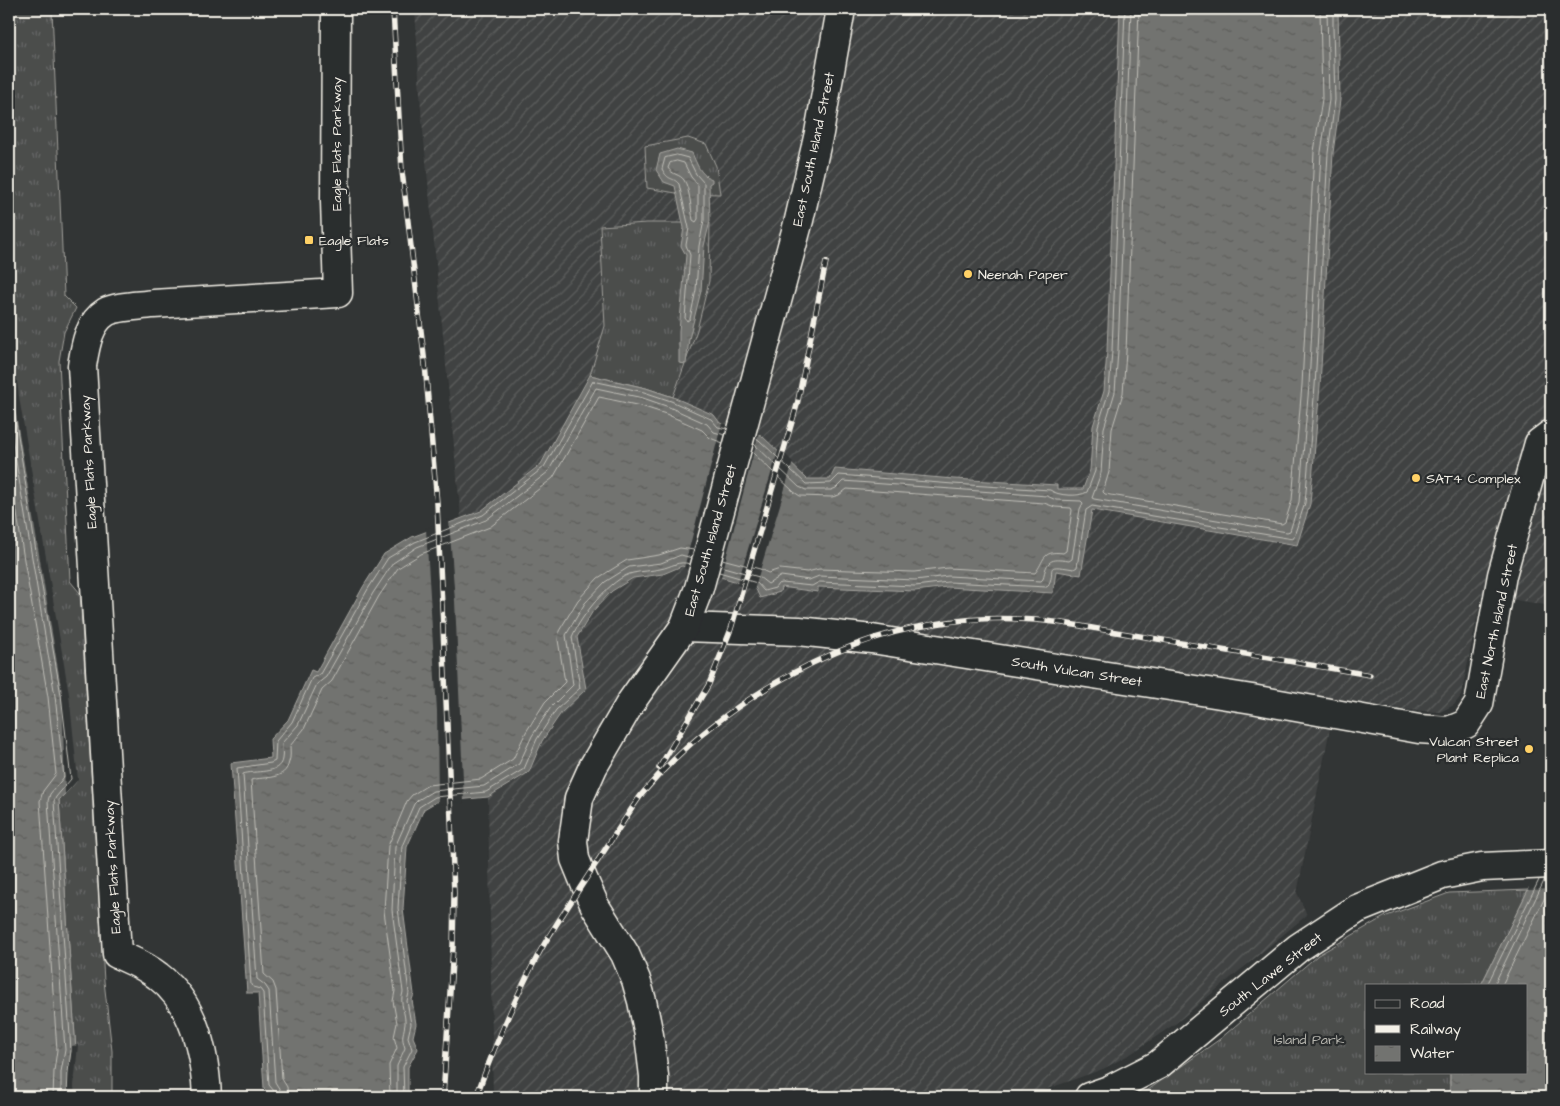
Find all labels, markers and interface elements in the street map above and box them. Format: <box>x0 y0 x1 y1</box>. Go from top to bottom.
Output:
street label: East South Island Street <box>788 70 840 228</box>
street label: Eagle Flats Parkway <box>327 77 347 211</box>
place label: Eagle Flats <box>319 231 389 251</box>
marker: Eagle Flats <box>303 234 315 246</box>
place label: Neenah Paper <box>978 265 1068 285</box>
marker: Neenah Paper <box>962 268 974 280</box>
street label: Eagle Flats Parkway <box>75 394 102 529</box>
street label: East South Island Street <box>680 462 742 619</box>
place label: SAT4 Complex <box>1426 469 1521 489</box>
marker: SAT4 Complex <box>1410 472 1422 484</box>
street label: East North Island Street <box>1471 542 1523 700</box>
street label: South Vulcan Street <box>1010 652 1144 692</box>
place label: Vulcan Street Plant Replica <box>1429 732 1519 768</box>
marker: Vulcan Street Plant Replica <box>1523 743 1535 755</box>
street label: Eagle Flats Parkway <box>99 799 126 934</box>
street label: South Lawe Street <box>1215 928 1327 1022</box>
legend <box>1365 984 1528 1074</box>
text: Road <box>1410 993 1445 1014</box>
text: Railway <box>1410 1019 1461 1041</box>
park label: Island Park <box>1274 1030 1345 1050</box>
text: Water <box>1410 1043 1454 1064</box>

